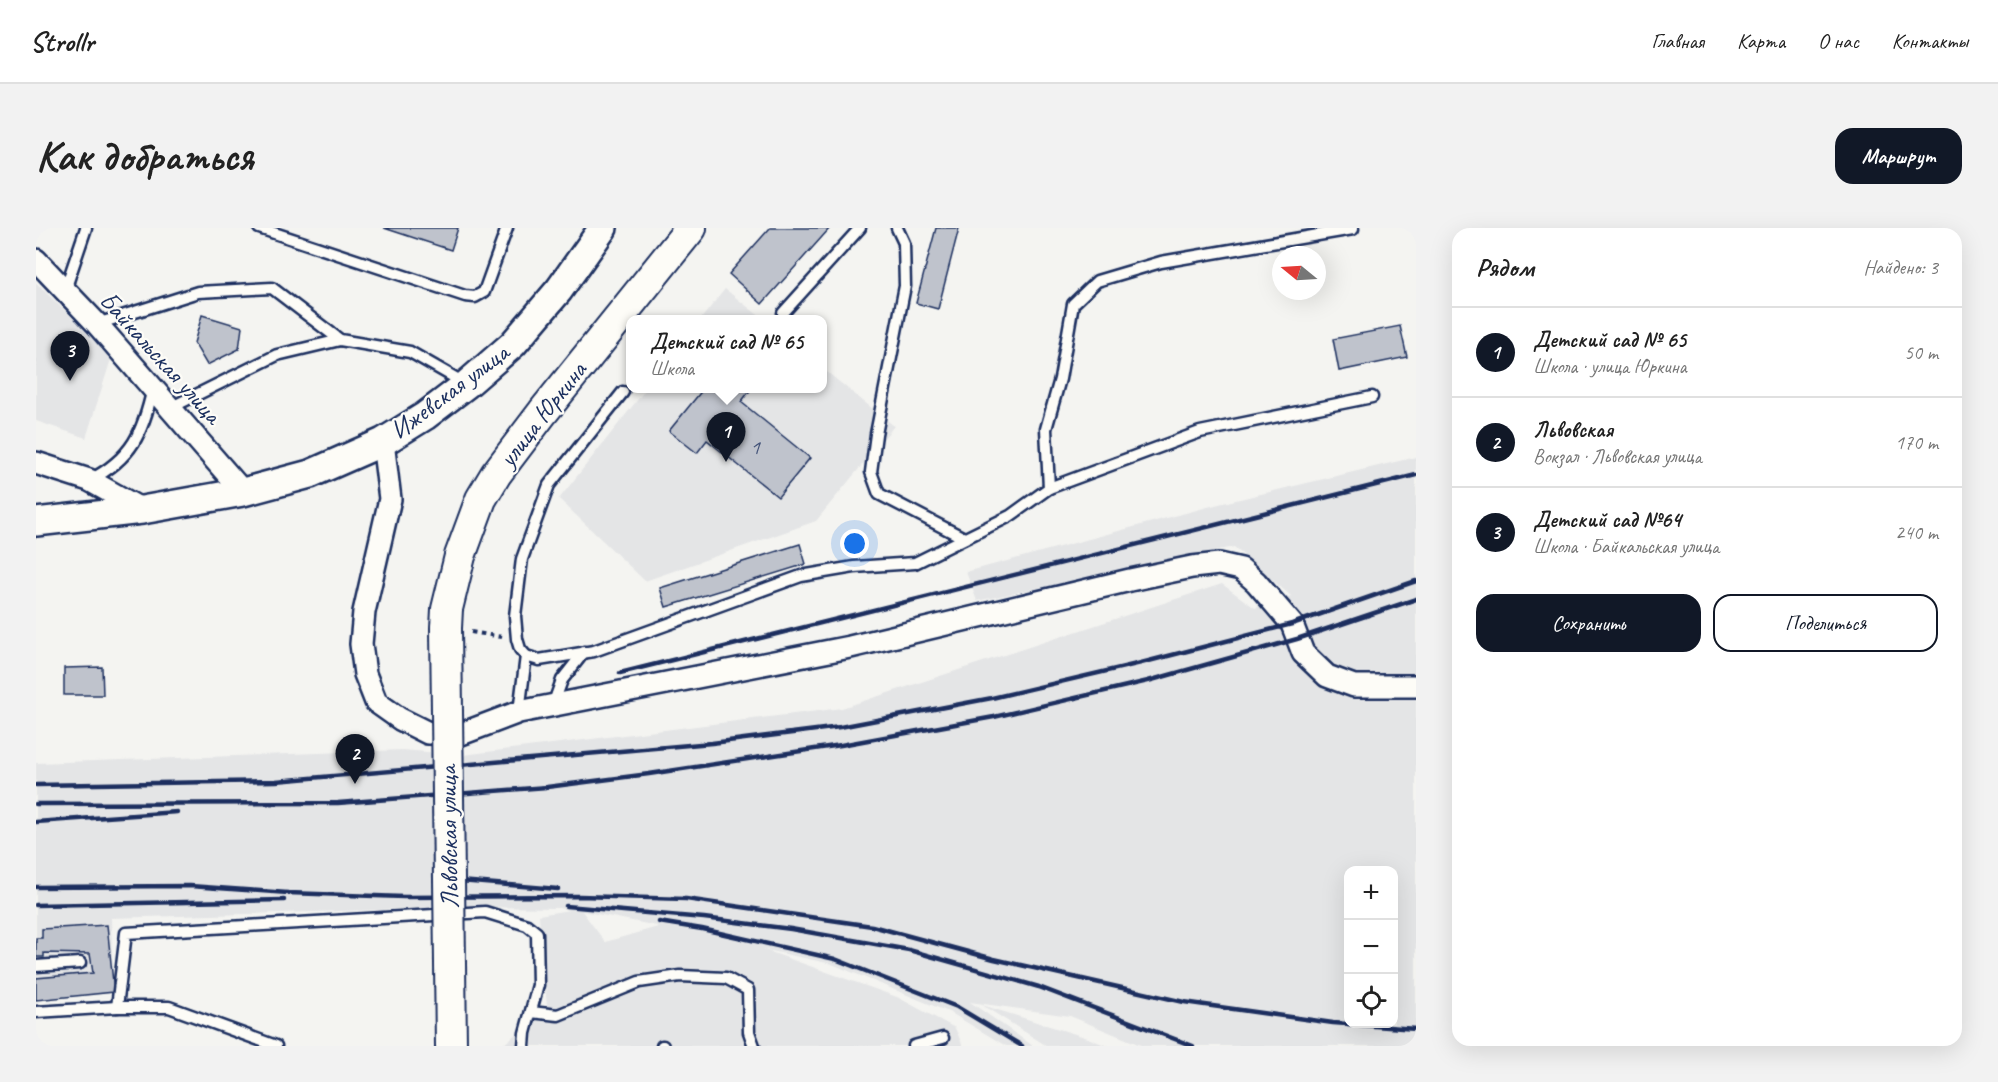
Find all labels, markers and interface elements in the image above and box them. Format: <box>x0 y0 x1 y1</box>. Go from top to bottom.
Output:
text: Strollr <box>30 24 94 59</box>
text: Главная <box>1651 28 1704 54</box>
text: Карта <box>1737 28 1785 54</box>
text: О нас <box>1818 28 1859 54</box>
text: Контакты <box>1892 28 1968 54</box>
button: Маршрут <box>1835 128 1962 184</box>
text: Как добраться <box>36 130 253 183</box>
north arrow <box>1272 246 1326 300</box>
text: Рядом <box>1476 251 1534 284</box>
text: Найдено: 3 <box>1863 255 1938 280</box>
street label: Байкальская улица <box>92 284 230 432</box>
popup <box>626 315 827 393</box>
text: Детский сад № 65 <box>1533 326 1686 354</box>
text: Детский сад № 65 <box>650 328 803 356</box>
pin: 3 <box>51 332 90 381</box>
street label: Ижевская улица <box>383 335 517 447</box>
text: 1 <box>1491 340 1500 365</box>
text: 50 m <box>1904 340 1938 365</box>
street label: улица Юркина <box>490 354 595 475</box>
text: Школа · улица Юркина <box>1533 354 1687 379</box>
text: Школа <box>650 356 694 381</box>
pin: 1 <box>706 412 746 462</box>
text: Львовская <box>1533 416 1613 444</box>
text: 2 <box>1491 430 1500 455</box>
text: 170 m <box>1895 430 1938 455</box>
house number: 1 <box>750 433 761 461</box>
text: Вокзал · Львовская улица <box>1533 444 1702 469</box>
text: Детский сад №64 <box>1533 506 1681 534</box>
text: 3 <box>1491 520 1500 545</box>
text: 240 m <box>1895 520 1938 545</box>
your location <box>840 529 869 558</box>
text: Школа · Байкальская улица <box>1533 534 1719 559</box>
button: Сохранить <box>1476 594 1701 652</box>
button: Поделиться <box>1713 594 1938 652</box>
pin: 2 <box>336 734 374 784</box>
street label: Львовская улица <box>431 763 466 909</box>
map controls <box>1344 866 1398 1028</box>
button: + <box>1344 866 1398 920</box>
button: − <box>1344 920 1398 974</box>
button: locate <box>1344 974 1398 1028</box>

